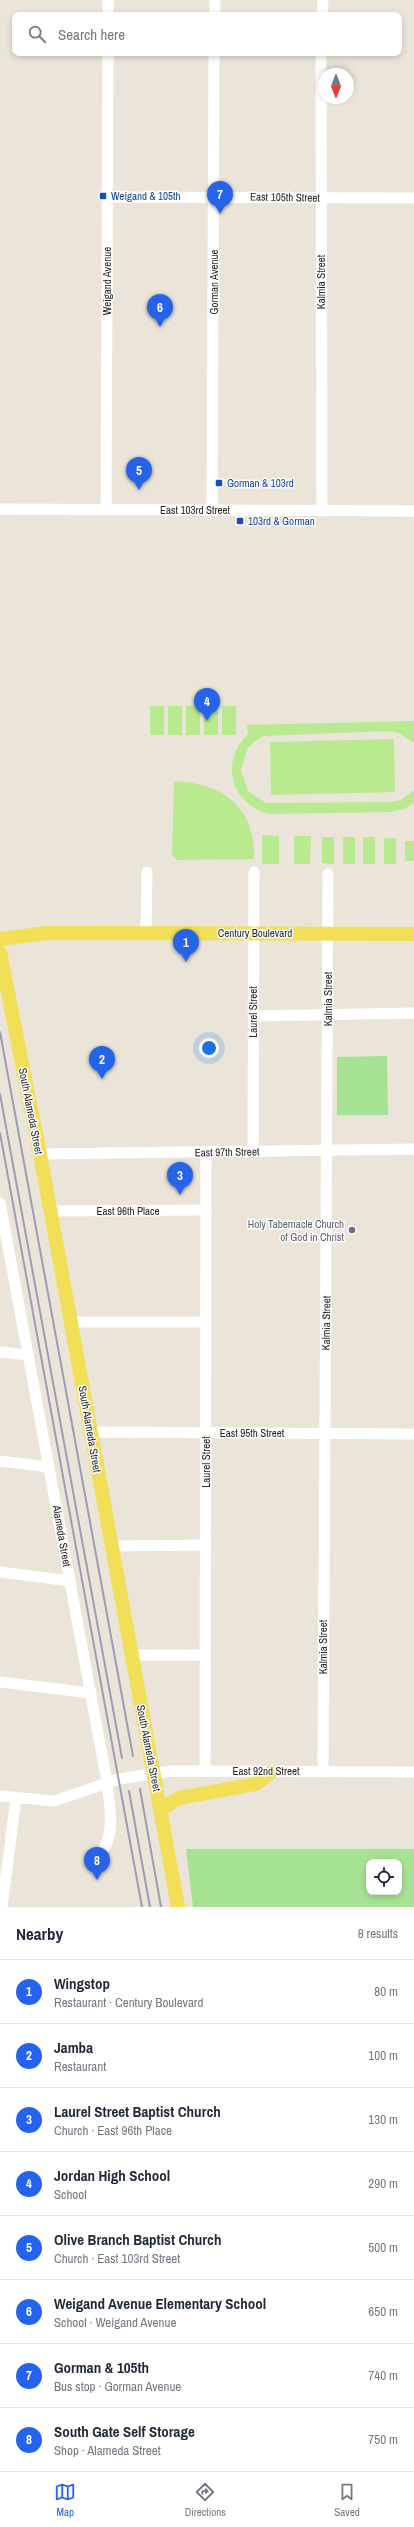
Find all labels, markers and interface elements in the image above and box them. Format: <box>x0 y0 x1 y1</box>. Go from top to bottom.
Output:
search box <box>12 12 402 56</box>
icon: search <box>26 23 48 45</box>
text: Search here <box>58 24 125 45</box>
north arrow <box>318 68 354 104</box>
pin: 7 <box>207 181 233 214</box>
place label: Weigand & 105th <box>111 189 181 203</box>
street label: East 105th Street <box>250 189 320 205</box>
marker: Weigand & 105th <box>98 191 108 201</box>
street label: Weigand Avenue <box>100 247 114 315</box>
street label: Gorman Avenue <box>207 249 221 315</box>
street label: Kalmia Street <box>314 254 328 309</box>
pin: 6 <box>147 294 173 327</box>
pin: 5 <box>126 457 152 490</box>
place label: Gorman & 103rd <box>227 476 294 490</box>
marker: Gorman & 103rd <box>214 478 224 488</box>
street label: East 103rd Street <box>160 503 231 517</box>
place label: 103rd & Gorman <box>248 514 315 528</box>
marker: 103rd & Gorman <box>235 516 245 526</box>
pin: 4 <box>194 688 220 721</box>
street label: Century Boulevard <box>218 926 292 940</box>
pin: 1 <box>173 929 199 962</box>
street label: Kalmia Street <box>321 971 335 1026</box>
street label: Laurel Street <box>246 986 260 1038</box>
your location <box>199 1038 219 1058</box>
pin: 2 <box>89 1046 115 1079</box>
street label: South Alameda Street <box>16 1067 46 1156</box>
street label: East 97th Street <box>195 1144 260 1160</box>
pin: 3 <box>167 1162 193 1195</box>
street label: East 96th Place <box>96 1204 160 1218</box>
place label: Holy Tabernacle Church of God in Christ <box>248 1217 344 1244</box>
marker: Holy Tabernacle Church of God in Christ <box>347 1225 357 1235</box>
street label: Kalmia Street <box>319 1295 333 1350</box>
street label: South Alameda Street <box>75 1385 105 1474</box>
street label: East 95th Street <box>220 1426 285 1440</box>
street label: Laurel Street <box>199 1436 213 1488</box>
street label: Alameda Street <box>50 1503 74 1568</box>
street label: Kalmia Street <box>316 1619 330 1674</box>
street label: South Alameda Street <box>134 1704 164 1793</box>
street label: East 92nd Street <box>232 1764 300 1778</box>
pin: 8 <box>84 1847 110 1880</box>
map controls <box>366 1859 402 1895</box>
button: locate <box>366 1859 402 1895</box>
text: Nearby <box>16 1922 63 1945</box>
text: 8 results <box>358 1925 398 1942</box>
text: Wingstop <box>54 1973 110 1994</box>
text: 1 <box>26 1983 32 2000</box>
text: 80 m <box>374 1983 398 2000</box>
text: Restaurant · Century Boulevard <box>54 1994 203 2011</box>
text: Jamba <box>54 2037 93 2058</box>
text: 2 <box>26 2047 32 2064</box>
text: 100 m <box>368 2047 398 2064</box>
text: Restaurant <box>54 2058 106 2075</box>
text: Laurel Street Baptist Church <box>54 2101 221 2122</box>
text: 3 <box>26 2111 32 2128</box>
text: 130 m <box>368 2111 398 2128</box>
text: Church · East 96th Place <box>54 2122 172 2139</box>
text: Jordan High School <box>54 2165 170 2186</box>
text: 4 <box>26 2175 32 2192</box>
text: 290 m <box>368 2175 398 2192</box>
text: School <box>54 2186 87 2203</box>
text: Olive Branch Baptist Church <box>54 2229 221 2250</box>
text: 5 <box>26 2239 32 2256</box>
text: 500 m <box>368 2239 398 2256</box>
text: Church · East 103rd Street <box>54 2250 180 2267</box>
text: Weigand Avenue Elementary School <box>54 2293 266 2314</box>
text: 6 <box>26 2303 32 2320</box>
text: 650 m <box>368 2303 398 2320</box>
text: School · Weigand Avenue <box>54 2314 176 2331</box>
text: Gorman & 105th <box>54 2357 149 2378</box>
text: 7 <box>26 2367 32 2384</box>
text: 740 m <box>368 2367 398 2384</box>
text: Bus stop · Gorman Avenue <box>54 2378 181 2395</box>
text: South Gate Self Storage <box>54 2421 195 2442</box>
text: 8 <box>26 2431 32 2448</box>
text: 750 m <box>368 2431 398 2448</box>
text: Shop · Alameda Street <box>54 2442 161 2459</box>
tab: Map <box>54 2481 76 2519</box>
tab: Directions <box>185 2481 226 2519</box>
tab: Saved <box>334 2481 360 2519</box>

